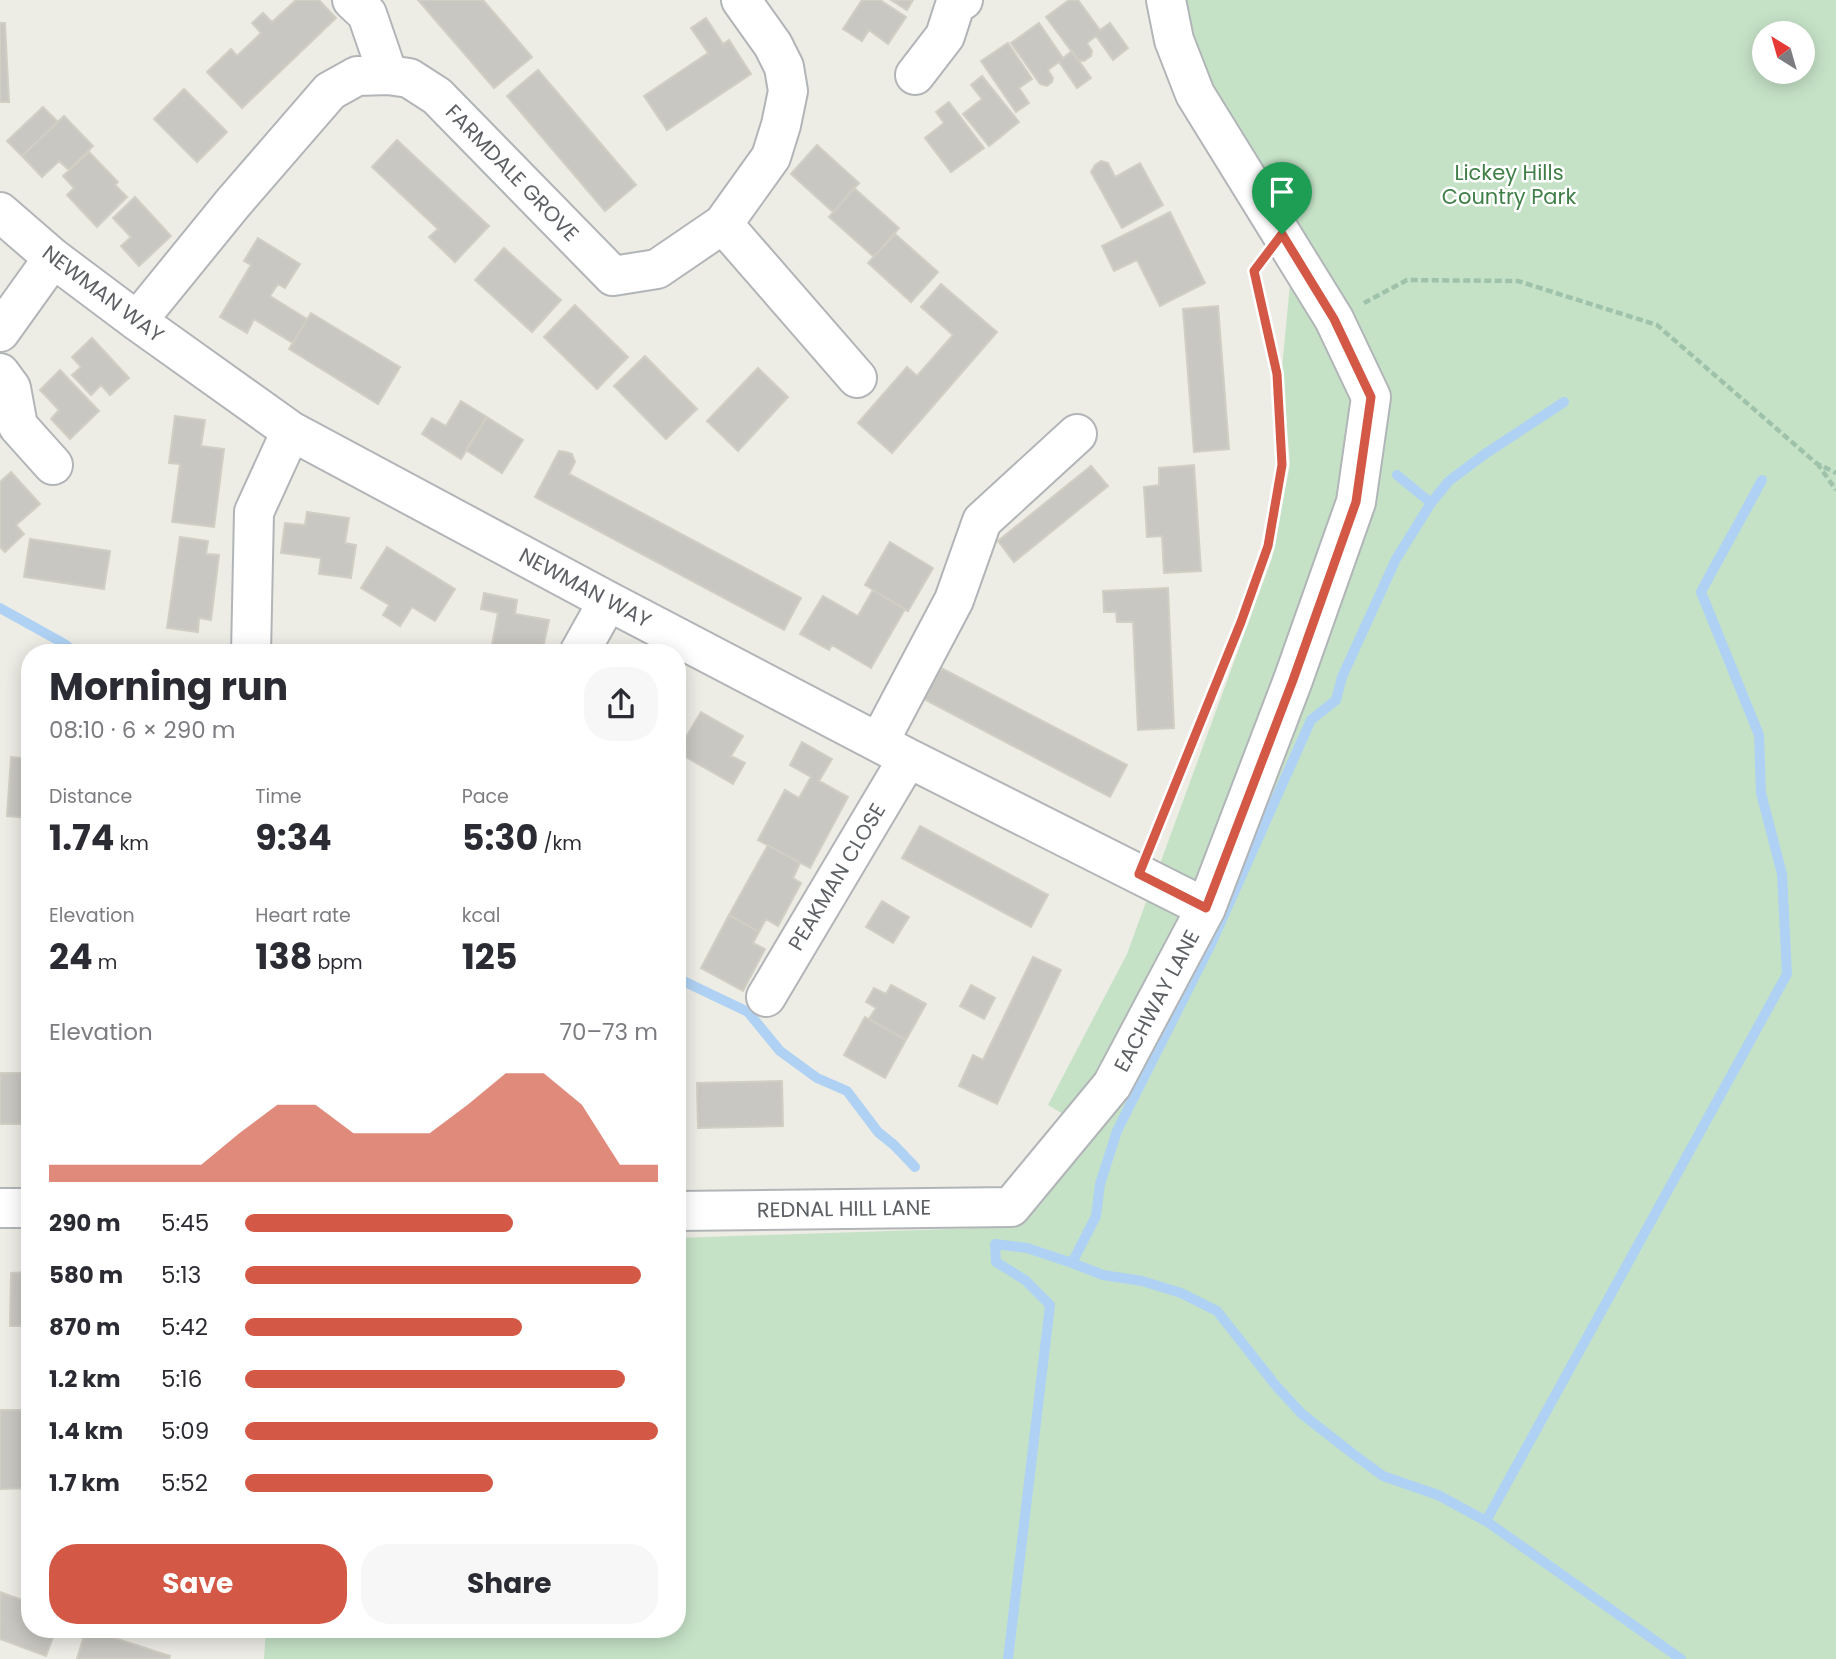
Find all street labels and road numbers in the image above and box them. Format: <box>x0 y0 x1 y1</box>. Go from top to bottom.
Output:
street label: FARMDALE GROVE <box>439 98 586 248</box>
street label: NEWMAN WAY <box>36 238 170 349</box>
street label: NEWMAN WAY <box>514 541 656 635</box>
street label: PEAKMAN CLOSE <box>781 798 892 956</box>
street label: EACHWAY LANE <box>1107 925 1206 1077</box>
street label: REDNAL HILL LANE <box>757 1192 931 1225</box>

